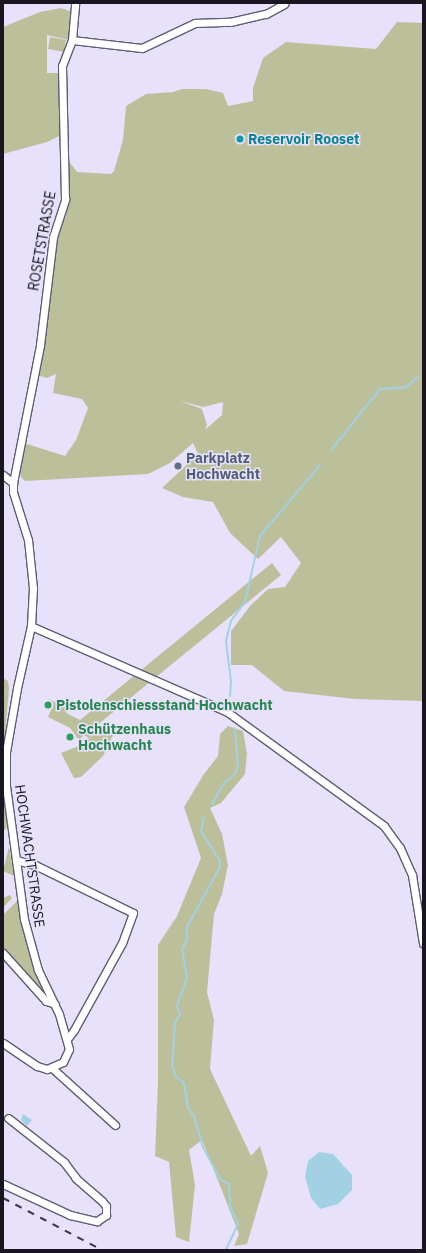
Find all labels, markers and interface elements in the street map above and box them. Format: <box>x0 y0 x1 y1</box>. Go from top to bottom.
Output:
place label: Reservoir Rooset <box>248 131 359 147</box>
marker: Reservoir Rooset <box>235 134 245 144</box>
street label: ROSETSTRASSE <box>25 190 59 292</box>
place label: Parkplatz Hochwacht <box>186 450 260 482</box>
marker: Parkplatz Hochwacht <box>173 461 183 471</box>
place label: Pistolenschiessstand Hochwacht <box>56 697 273 713</box>
marker: Pistolenschiessstand Hochwacht <box>43 700 53 710</box>
place label: Schützenhaus Hochwacht <box>78 721 171 754</box>
marker: Schützenhaus Hochwacht <box>65 732 75 742</box>
street label: HOCHWACHTSTRASSE <box>12 783 48 929</box>

